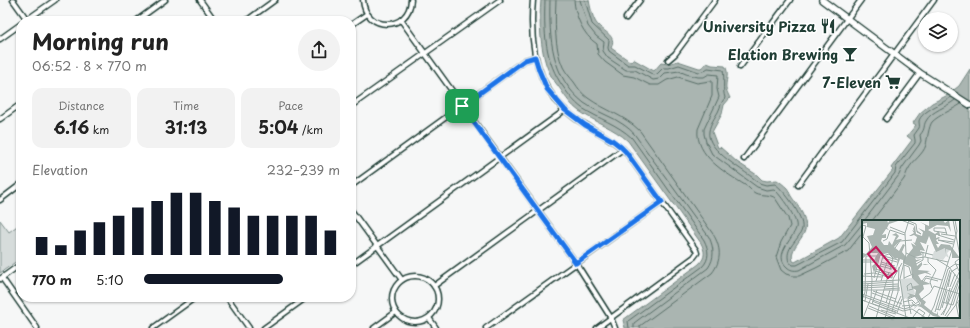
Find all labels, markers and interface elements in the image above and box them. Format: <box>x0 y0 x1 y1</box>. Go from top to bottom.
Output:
map controls <box>918 12 958 52</box>
button: layers <box>918 12 958 52</box>
place label: University Pizza <box>703 16 817 37</box>
restaurant icon: University Pizza <box>819 17 837 35</box>
text: Morning run <box>32 24 169 57</box>
button: share <box>298 29 340 71</box>
place label: Elation Brewing <box>728 44 838 65</box>
bar icon: Elation Brewing <box>841 45 859 63</box>
text: 06:52 · 8 × 770 m <box>32 56 147 75</box>
place label: 7-Eleven <box>822 72 881 93</box>
supermarket icon: 7-Eleven <box>884 73 902 91</box>
pin <box>445 89 479 123</box>
icon: arrive <box>451 95 473 117</box>
text: Distance <box>58 97 104 114</box>
text: Time <box>173 97 199 114</box>
text: Pace <box>278 97 303 114</box>
text: 6.16 <box>53 114 89 140</box>
text: 31:13 <box>165 114 207 140</box>
text: 5:04 <box>258 114 298 140</box>
text: km <box>89 121 109 138</box>
text: /km <box>298 121 323 138</box>
text: Elevation <box>32 160 88 179</box>
text: 232–239 m <box>267 160 340 179</box>
inset map <box>862 220 960 318</box>
text: 770 m <box>32 270 72 289</box>
text: 5:10 <box>96 270 123 289</box>

